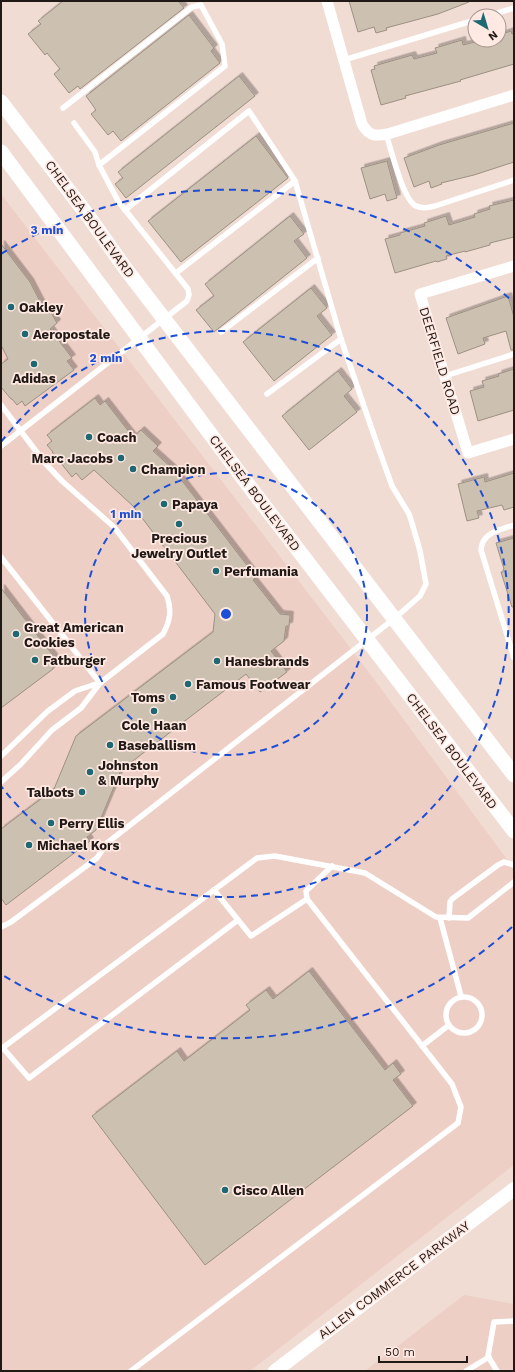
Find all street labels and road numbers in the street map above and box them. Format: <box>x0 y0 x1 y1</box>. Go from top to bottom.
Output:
street label: CHELSEA BOULEVARD <box>42 157 138 281</box>
street label: DEERFIELD ROAD <box>416 305 464 417</box>
street label: CHELSEA BOULEVARD <box>206 432 304 554</box>
street label: CHELSEA BOULEVARD <box>403 690 501 812</box>
street label: ALLEN COMMERCE PARKWAY <box>315 1218 473 1342</box>

